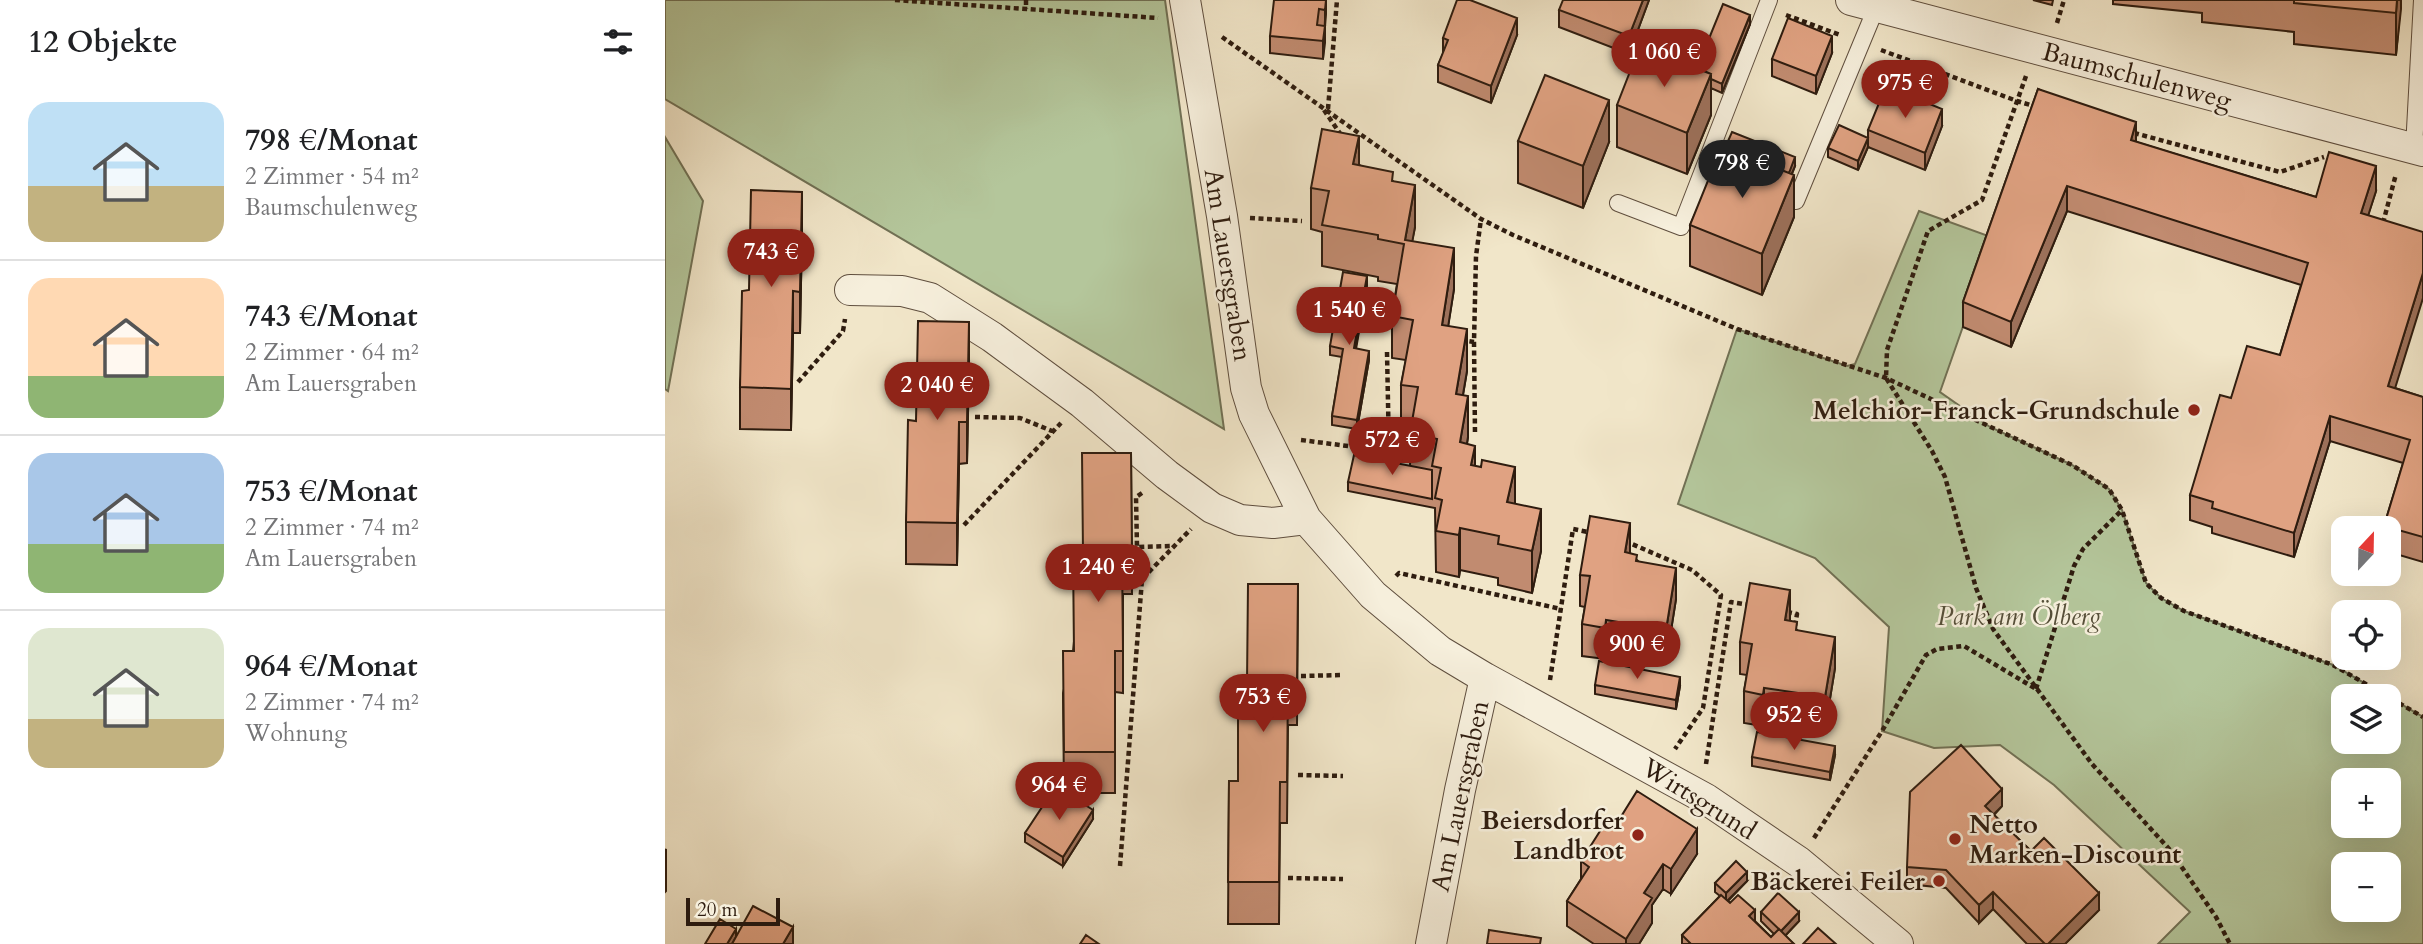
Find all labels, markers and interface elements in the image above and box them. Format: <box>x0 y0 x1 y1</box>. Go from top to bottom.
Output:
text: 12 Objekte <box>28 22 178 63</box>
icon: filters <box>599 23 637 61</box>
pin: 1 060 € <box>1599 29 1729 89</box>
street label: Baumschulenweg <box>2038 34 2236 118</box>
text: 1 060 € <box>1627 36 1701 67</box>
pin: 975 € <box>1856 60 1954 120</box>
text: 975 € <box>1877 67 1933 98</box>
text: 798 €/Monat <box>245 120 417 161</box>
icon: home <box>84 130 168 214</box>
pin: 798 € <box>1693 140 1791 200</box>
text: 798 € <box>1714 147 1770 178</box>
text: 2 Zimmer · 54 m² <box>245 161 419 192</box>
street label: Am Lauersgraben <box>1195 166 1261 364</box>
text: Baumschulenweg <box>245 192 417 223</box>
pin: 743 € <box>722 230 820 289</box>
text: 743 € <box>743 236 799 267</box>
pin: 1 540 € <box>1284 288 1414 347</box>
text: 1 540 € <box>1312 294 1386 325</box>
text: 743 €/Monat <box>245 296 417 337</box>
icon: home <box>84 306 168 390</box>
text: 2 Zimmer · 64 m² <box>245 337 419 368</box>
pin: 2 040 € <box>872 362 1002 422</box>
text: Am Lauersgraben <box>245 368 417 399</box>
text: 2 040 € <box>900 369 974 400</box>
place label: Melchior-Franck-Grundschule <box>1813 393 2180 428</box>
marker: Melchior-Franck-Grundschule <box>2186 402 2202 418</box>
pin: 572 € <box>1343 418 1441 477</box>
text: 572 € <box>1364 424 1420 455</box>
text: 753 €/Monat <box>245 471 417 512</box>
icon: home <box>84 481 168 565</box>
text: 2 Zimmer · 74 m² <box>245 512 419 543</box>
north arrow <box>2331 516 2401 586</box>
map controls <box>2331 516 2401 922</box>
text: Am Lauersgraben <box>245 543 417 574</box>
pin: 1 240 € <box>1033 544 1163 604</box>
text: 1 240 € <box>1061 551 1135 582</box>
park label: Park am Ölberg <box>1937 599 2101 634</box>
button: locate <box>2331 600 2401 670</box>
pin: 900 € <box>1588 622 1686 681</box>
text: 900 € <box>1609 628 1665 659</box>
text: 964 €/Monat <box>245 646 417 687</box>
icon: home <box>84 656 168 740</box>
pin: 753 € <box>1214 674 1312 734</box>
text: 753 € <box>1235 681 1291 712</box>
button: layers <box>2331 684 2401 754</box>
text: 2 Zimmer · 74 m² <box>245 687 419 718</box>
pin: 952 € <box>1745 692 1843 752</box>
street label: Am Lauersgraben <box>1423 697 1497 895</box>
text: 952 € <box>1766 699 1822 730</box>
text: Wohnung <box>245 718 347 749</box>
street label: Wirtsgrund <box>1634 749 1763 848</box>
pin: 964 € <box>1010 762 1108 822</box>
button: + <box>2331 768 2401 838</box>
text: 964 € <box>1031 769 1087 800</box>
place label: Beiersdorfer Landbrot <box>1481 803 1625 868</box>
place label: Netto Marken-Discount <box>1969 807 2181 872</box>
marker: Beiersdorfer Landbrot <box>1630 827 1646 843</box>
marker: Netto Marken-Discount <box>1947 831 1963 847</box>
button: − <box>2331 852 2401 922</box>
place label: Bäckerei Feiler <box>1751 864 1926 899</box>
marker: Bäckerei Feiler <box>1931 873 1947 889</box>
scale bar <box>686 895 781 927</box>
text: 20 m <box>697 897 738 923</box>

